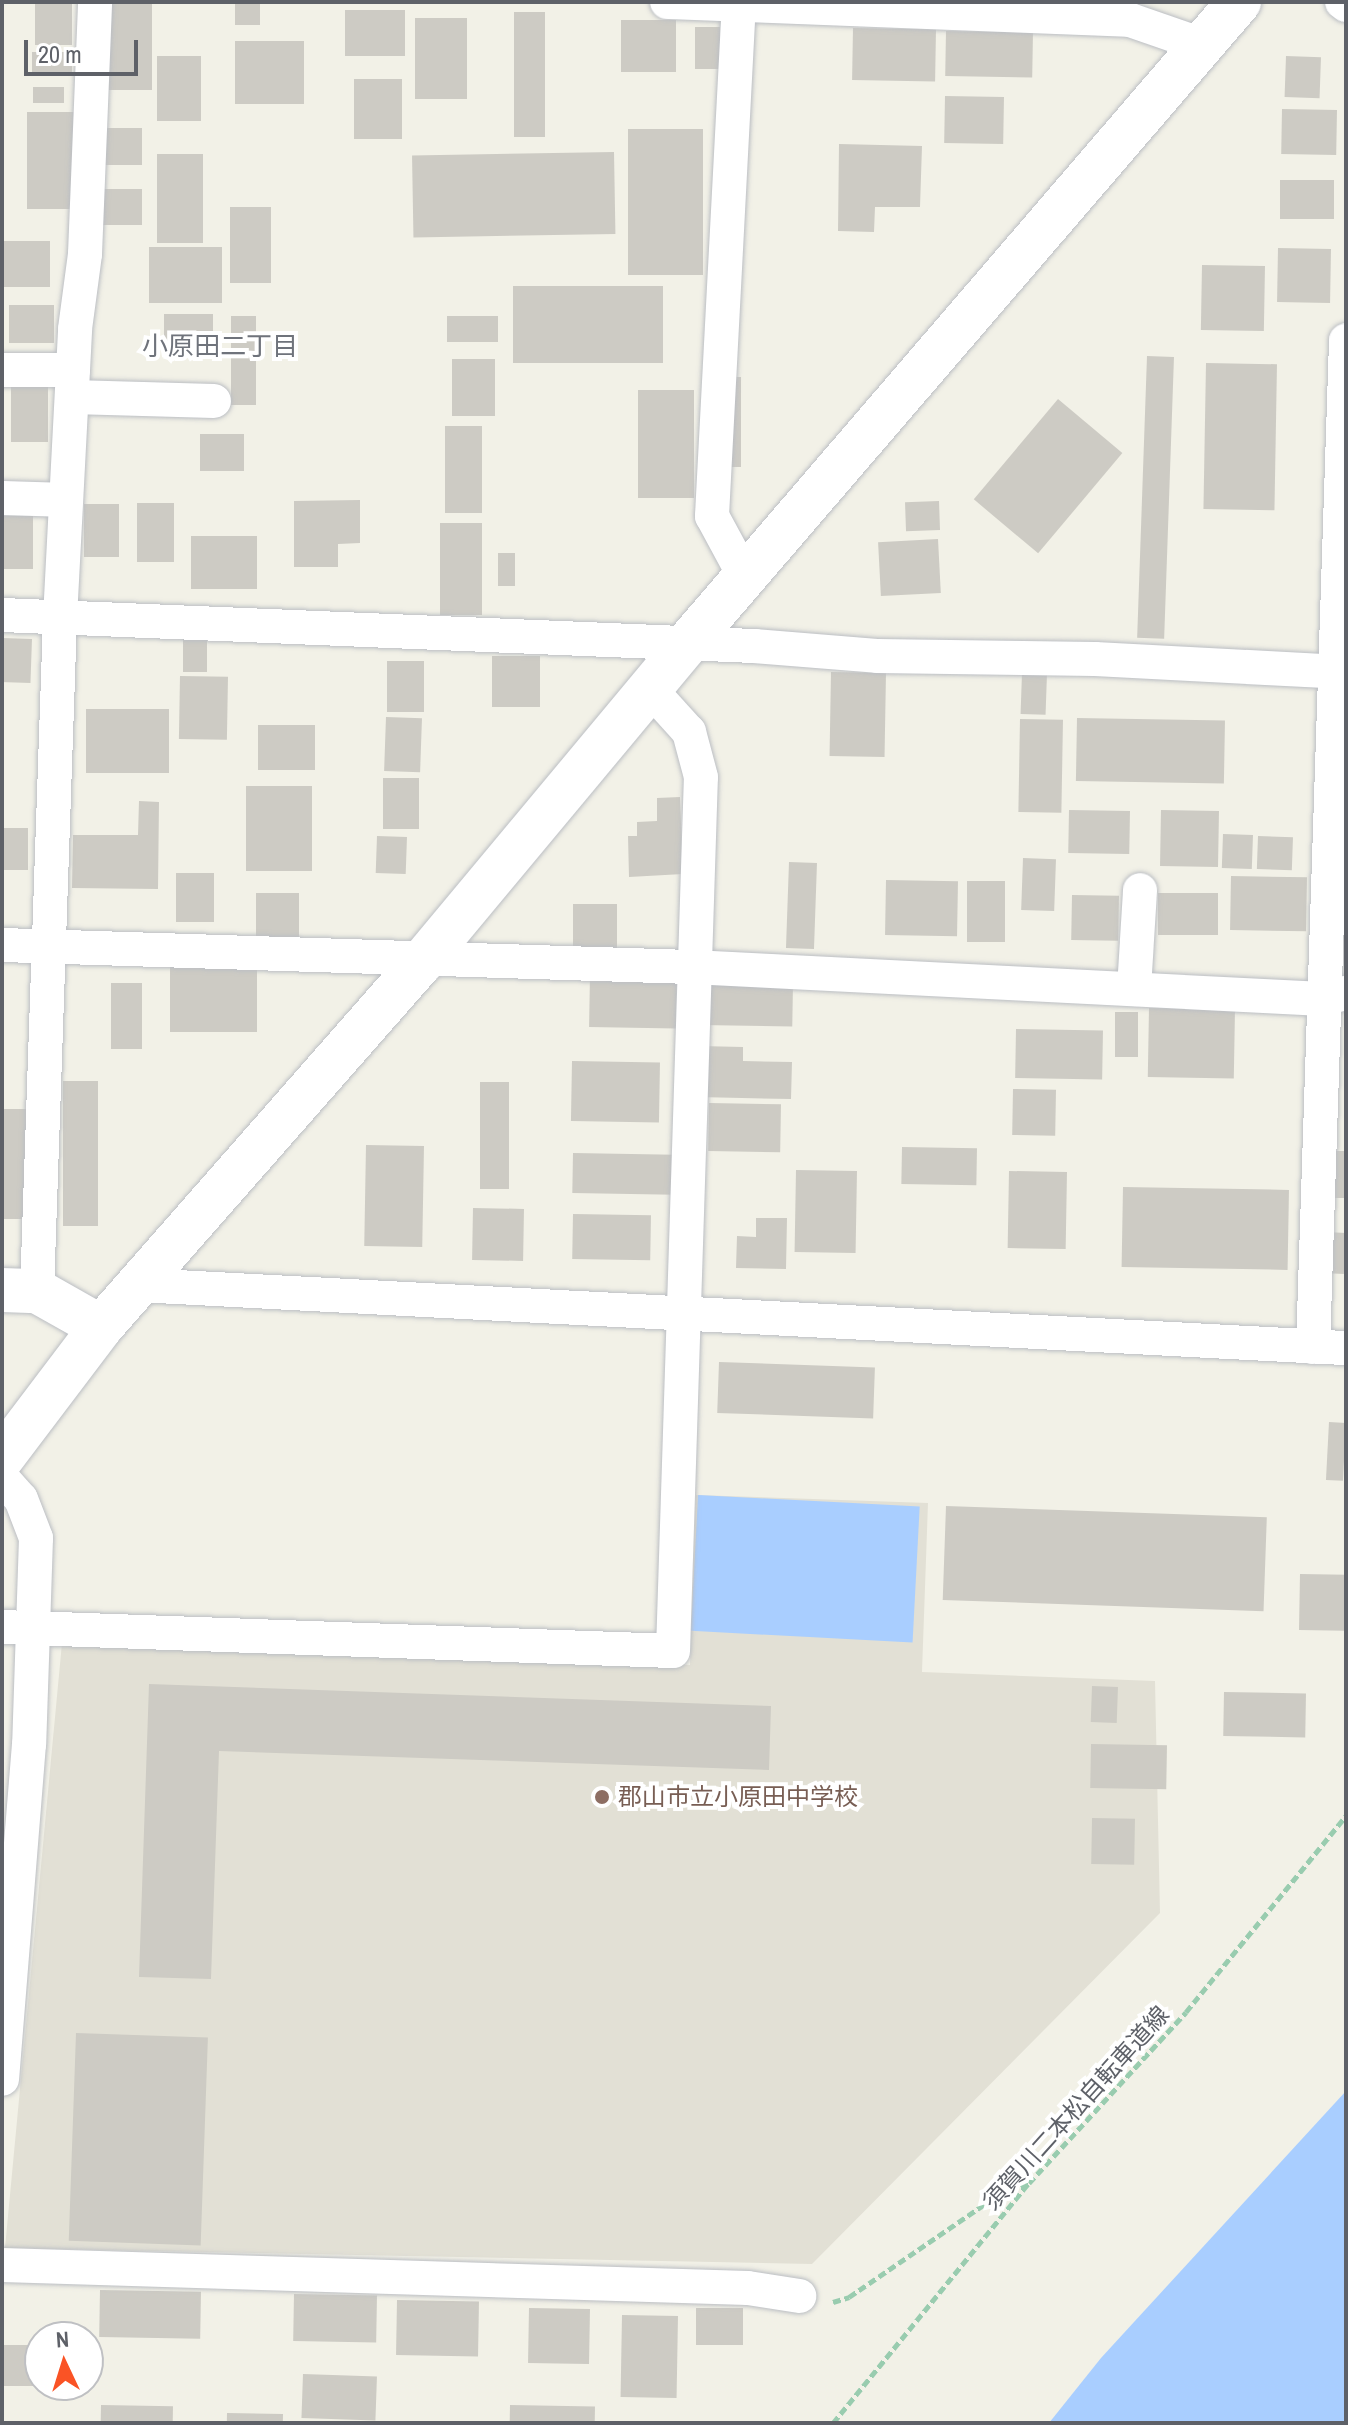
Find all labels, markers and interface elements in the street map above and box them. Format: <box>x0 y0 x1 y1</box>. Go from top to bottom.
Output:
scale bar <box>28 24 142 74</box>
text: 20 m <box>38 38 82 70</box>
district label: 小原田二丁目 <box>142 330 298 362</box>
place label: 郡山市立小原田中学校 <box>618 1783 858 1811</box>
marker: 郡山市立小原田中学校 <box>593 1788 611 1806</box>
street label: 須賀川二本松自転車道線 <box>977 2000 1175 2216</box>
north arrow <box>24 2321 104 2401</box>
text: N <box>55 2324 70 2354</box>

